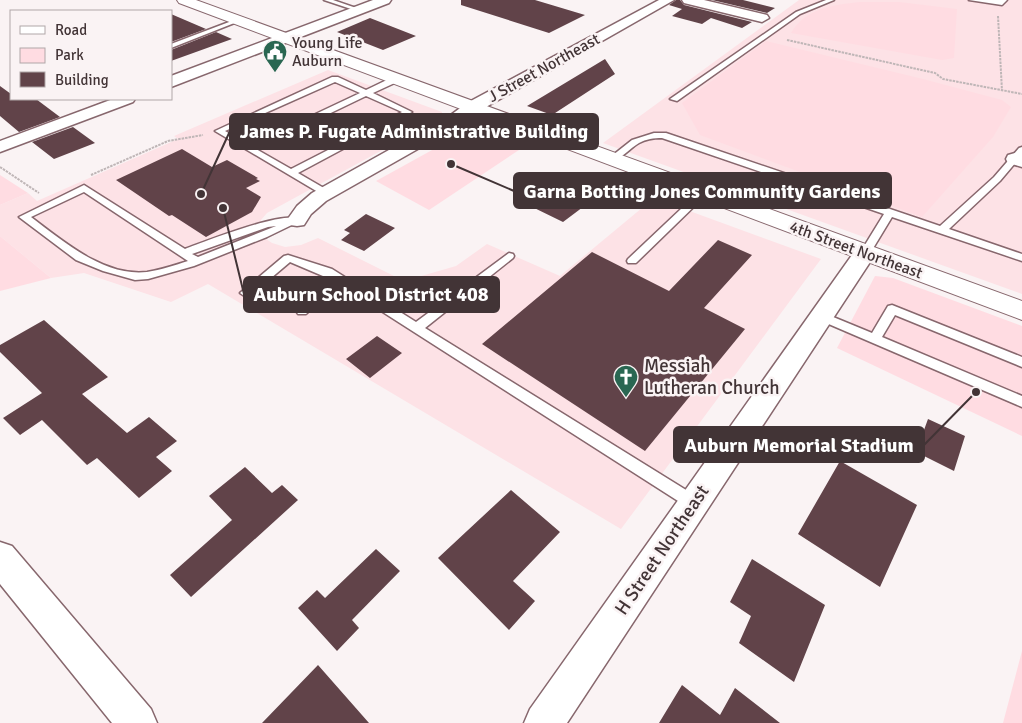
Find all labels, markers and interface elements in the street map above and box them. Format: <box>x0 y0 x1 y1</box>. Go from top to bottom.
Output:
legend <box>10 10 172 100</box>
text: Road <box>55 21 87 39</box>
street label: J Street Northeast <box>485 29 604 107</box>
place label: Young Life Auburn <box>292 33 362 71</box>
public building icon: Young Life Auburn <box>262 39 288 73</box>
text: Park <box>55 46 84 64</box>
text: Building <box>55 71 109 89</box>
callout: James P. Fugate Administrative Building <box>230 114 598 149</box>
text: James P. Fugate Administrative Building <box>240 119 589 144</box>
callout: Garna Botting Jones Community Gardens <box>514 173 891 208</box>
text: Garna Botting Jones Community Gardens <box>524 179 881 204</box>
street label: 4th Street Northeast <box>787 217 926 283</box>
callout: Auburn School District 408 <box>244 277 499 312</box>
text: Auburn School District 408 <box>253 282 489 307</box>
place label: Messiah Lutheran Church <box>644 354 780 400</box>
church icon: Messiah Lutheran Church <box>613 364 639 398</box>
callout: Auburn Memorial Stadium <box>674 427 924 462</box>
text: Auburn Memorial Stadium <box>684 433 914 458</box>
street label: H Street Northeast <box>610 480 715 620</box>

